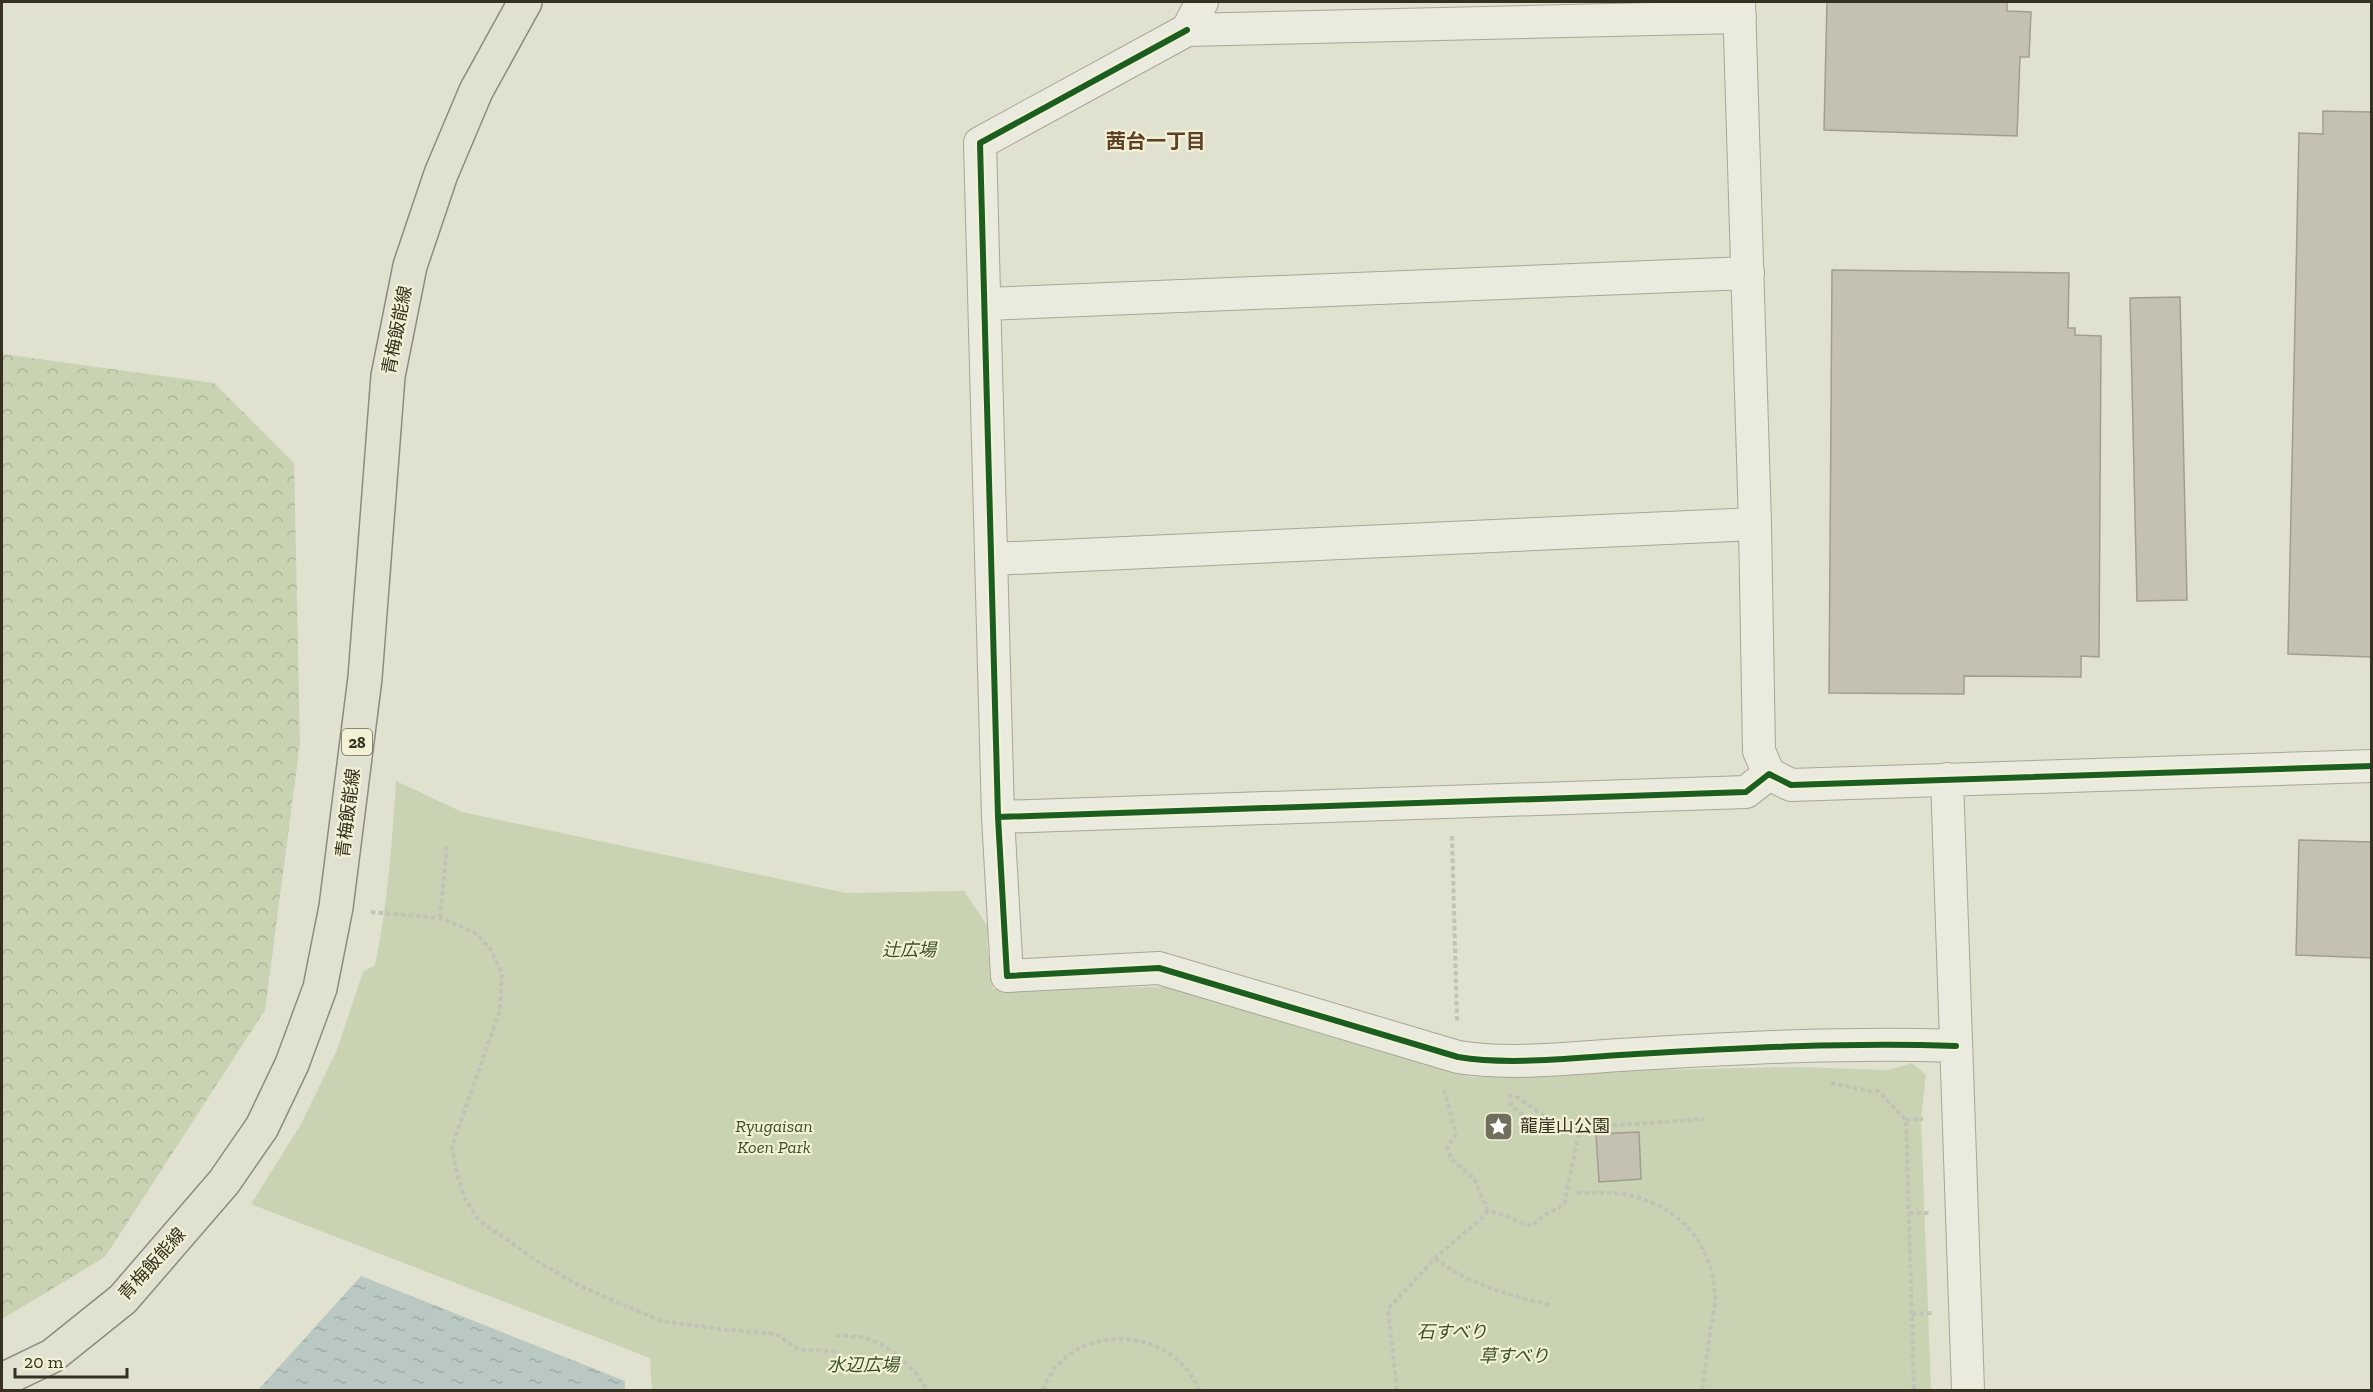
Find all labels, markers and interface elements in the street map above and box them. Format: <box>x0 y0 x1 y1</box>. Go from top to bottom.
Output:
district label: 茜台一丁目 <box>1106 129 1206 153</box>
street label: 青梅飯能線 <box>378 284 416 376</box>
road number: 28 <box>342 729 372 755</box>
street label: 青梅飯能線 <box>332 767 364 859</box>
park label: 辻広場 <box>882 939 938 961</box>
place icon: 龍崖山公園 <box>1483 1110 1515 1142</box>
park label: Ryugaisan Koen Park <box>735 1115 813 1158</box>
place label: 龍崖山公園 <box>1520 1115 1610 1137</box>
street label: 青梅飯能線 <box>114 1223 190 1305</box>
park label: 石すべり <box>1417 1321 1487 1343</box>
scale bar <box>15 1341 128 1379</box>
park label: 草すべり <box>1479 1345 1549 1367</box>
text: 20 m <box>24 1351 64 1373</box>
park label: 水辺広場 <box>827 1354 901 1376</box>

